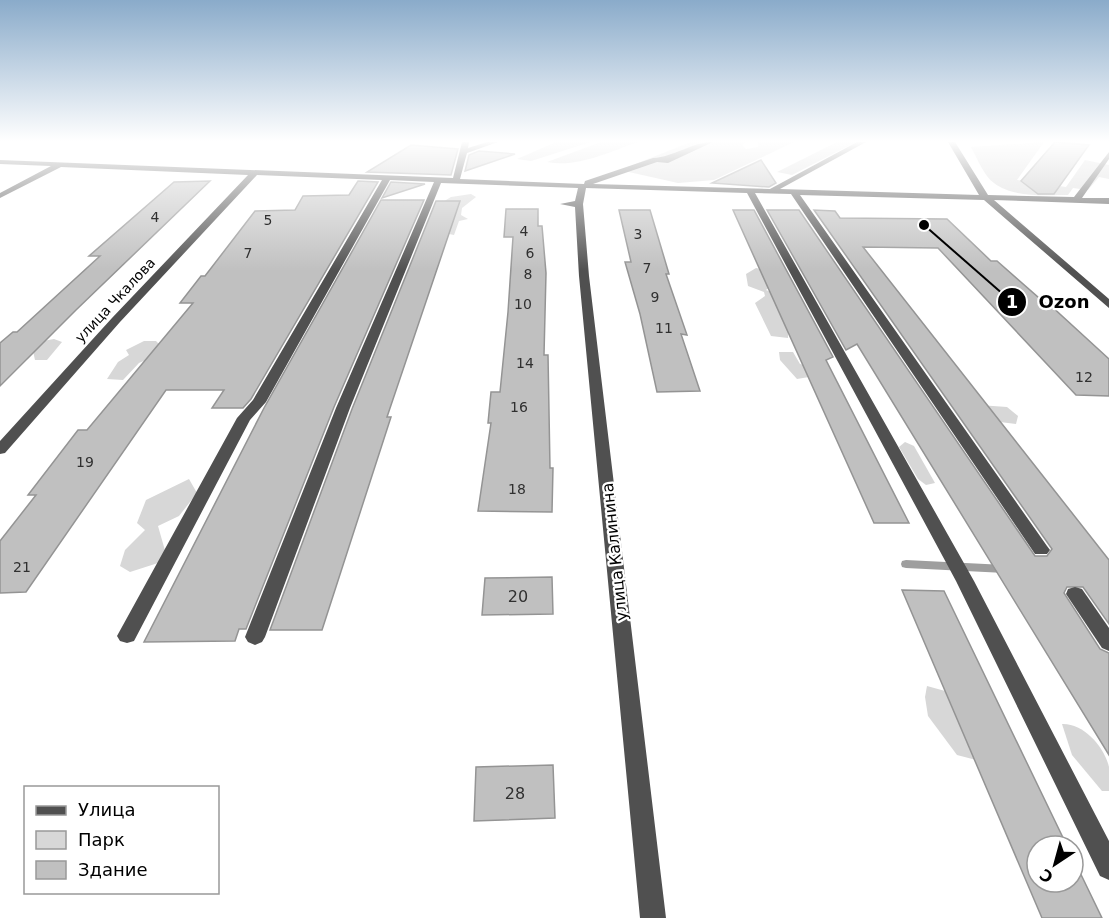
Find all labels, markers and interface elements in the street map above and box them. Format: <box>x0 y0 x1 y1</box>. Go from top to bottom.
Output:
house number: 4 <box>151 209 160 225</box>
house number: 5 <box>264 212 272 228</box>
house number: 4 <box>520 223 529 239</box>
house number: 3 <box>634 226 642 242</box>
house number: 7 <box>244 245 252 261</box>
house number: 6 <box>526 245 535 261</box>
street label: улица Чкалова <box>72 254 158 346</box>
house number: 7 <box>643 260 651 276</box>
house number: 8 <box>524 266 532 282</box>
callout: Ozon <box>997 284 1102 320</box>
house number: 9 <box>651 289 659 305</box>
text: 1 <box>1006 291 1018 312</box>
text: Ozon <box>1039 291 1089 312</box>
house number: 10 <box>514 296 532 312</box>
house number: 11 <box>655 320 673 336</box>
house number: 14 <box>516 355 534 371</box>
house number: 12 <box>1075 369 1093 385</box>
house number: 16 <box>510 399 528 415</box>
house number: 19 <box>76 454 94 470</box>
house number: 18 <box>508 481 526 497</box>
street label: улица Калинина <box>598 482 631 622</box>
house number: 21 <box>13 559 31 575</box>
house number: 20 <box>508 587 528 606</box>
house number: 28 <box>505 784 525 803</box>
legend <box>24 786 219 894</box>
text: Улица <box>78 799 135 820</box>
text: Парк <box>78 829 125 850</box>
north arrow <box>1025 834 1085 894</box>
text: Здание <box>78 859 148 880</box>
text: С <box>1036 865 1057 887</box>

